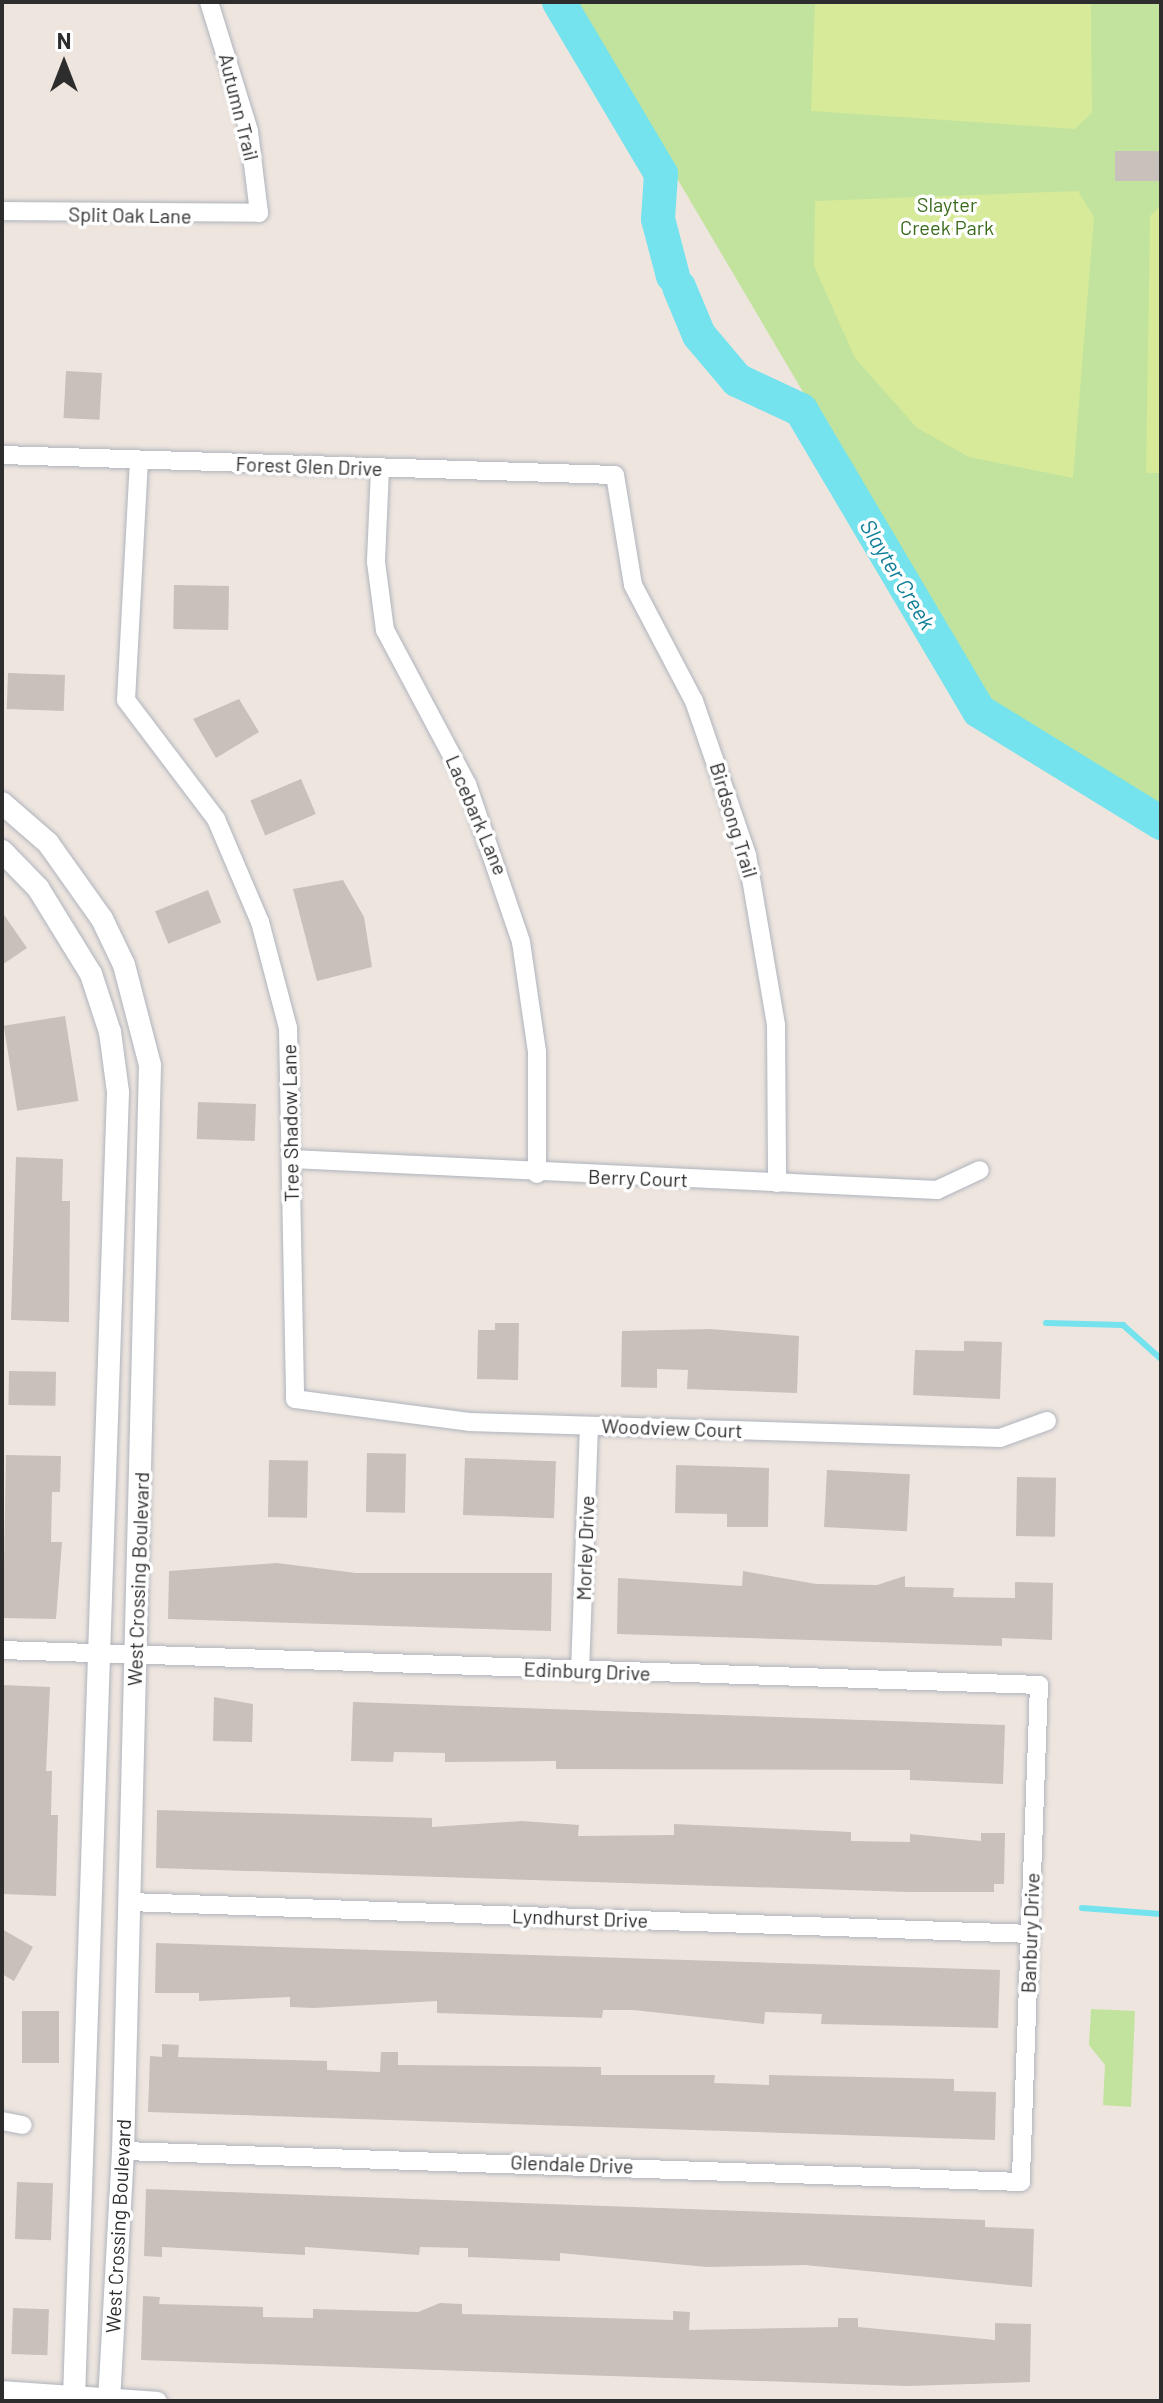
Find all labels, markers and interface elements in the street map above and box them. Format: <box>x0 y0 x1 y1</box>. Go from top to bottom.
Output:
north arrow <box>24 24 104 104</box>
text: N <box>57 27 71 53</box>
street label: Autumn Trail <box>214 51 264 163</box>
park label: Slayter Creek Park <box>900 192 994 239</box>
street label: Split Oak Lane <box>68 202 192 228</box>
street label: Forest Glen Drive <box>235 451 383 481</box>
water label: Slayter Creek <box>855 514 941 634</box>
street label: Lacebark Lane <box>441 751 513 879</box>
street label: Birdsong Trail <box>705 759 763 881</box>
street label: Tree Shadow Lane <box>277 1044 303 1202</box>
street label: Berry Court <box>588 1164 688 1192</box>
street label: Woodview Court <box>601 1414 743 1442</box>
street label: West Crossing Boulevard <box>122 1471 154 1687</box>
street label: Morley Drive <box>571 1495 599 1601</box>
street label: Edinburg Drive <box>523 1657 651 1685</box>
street label: Banbury Drive <box>1016 1872 1044 1994</box>
street label: Lyndhurst Drive <box>512 1904 648 1932</box>
street label: West Crossing Boulevard <box>100 2118 136 2334</box>
street label: Glendale Drive <box>510 2150 634 2178</box>

